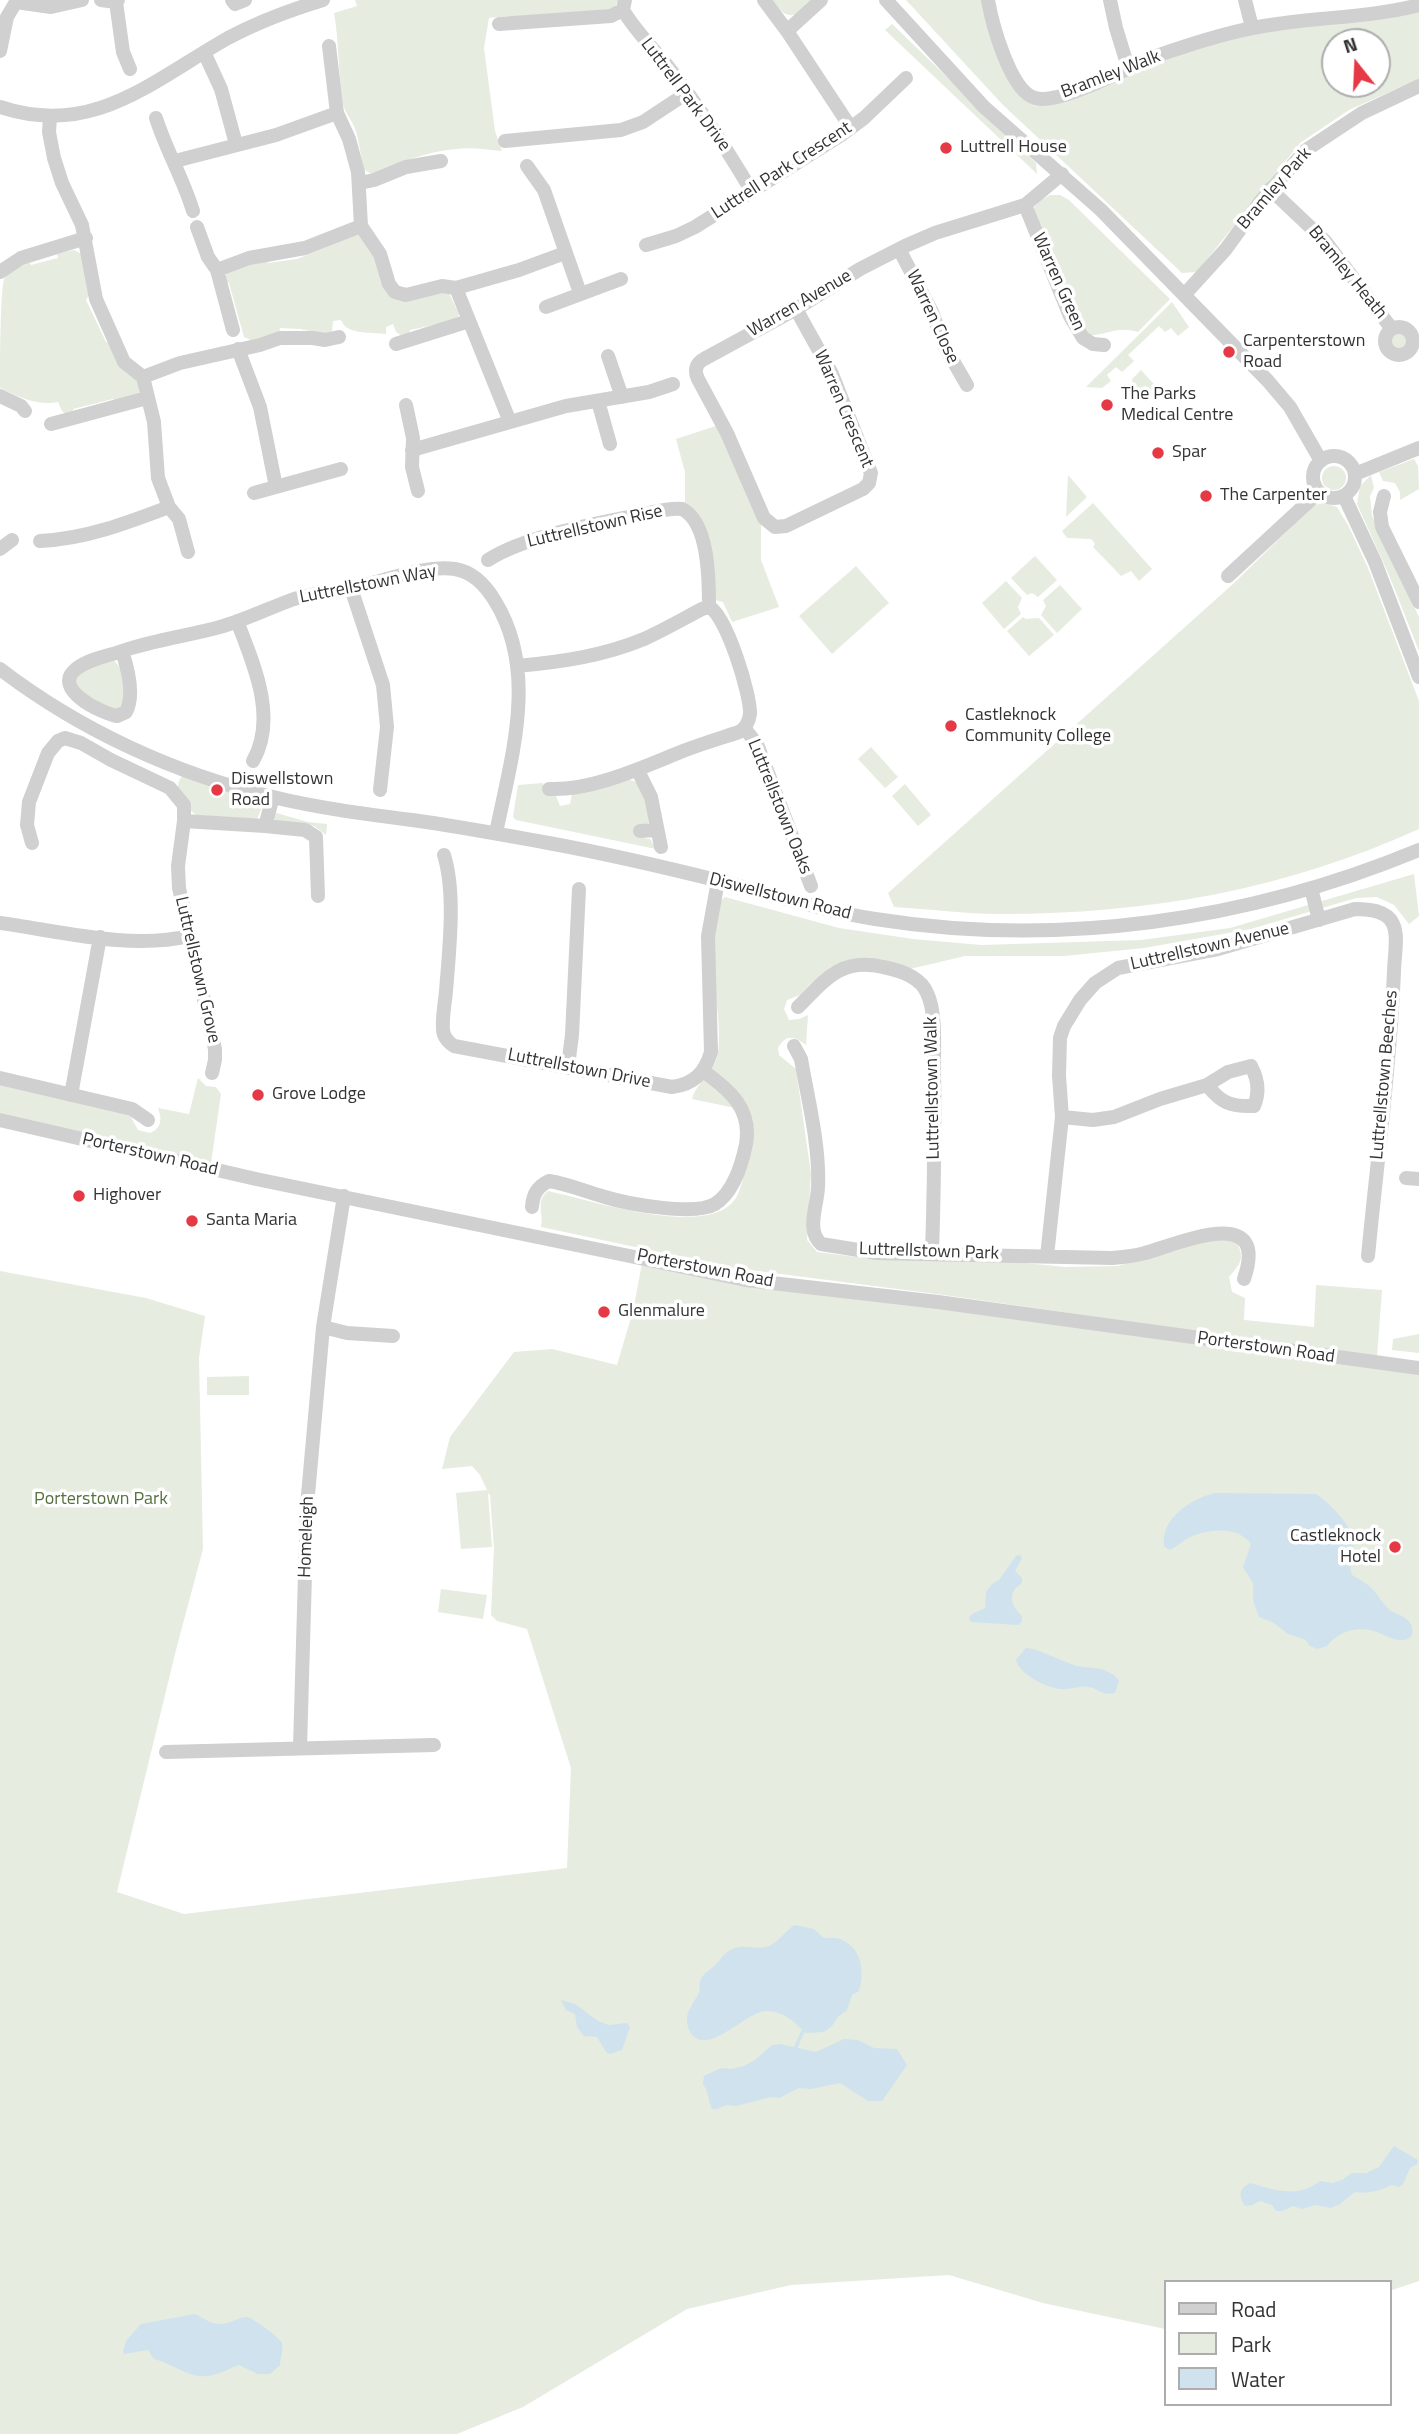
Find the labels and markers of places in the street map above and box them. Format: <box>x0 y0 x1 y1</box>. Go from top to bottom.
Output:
place label: Luttrell House <box>960 137 1067 159</box>
marker: Luttrell House <box>938 140 954 156</box>
place label: Carpenterstown Road <box>1243 331 1365 374</box>
marker: Carpenterstown Road <box>1221 344 1237 360</box>
place label: The Parks Medical Centre <box>1121 384 1233 426</box>
marker: The Parks Medical Centre <box>1099 397 1115 413</box>
place label: Spar <box>1172 442 1206 464</box>
marker: Spar <box>1150 445 1166 461</box>
place label: The Carpenter <box>1220 485 1327 507</box>
marker: The Carpenter <box>1198 488 1214 504</box>
place label: Castleknock Community College <box>965 705 1111 748</box>
marker: Castleknock Community College <box>943 718 959 734</box>
place label: Diswellstown Road <box>231 769 333 812</box>
marker: Diswellstown Road <box>209 782 225 798</box>
place label: Grove Lodge <box>272 1084 366 1106</box>
marker: Grove Lodge <box>250 1087 266 1103</box>
place label: Highover <box>93 1185 161 1207</box>
marker: Highover <box>71 1188 87 1204</box>
place label: Santa Maria <box>206 1210 297 1232</box>
marker: Santa Maria <box>184 1213 200 1229</box>
place label: Glenmalure <box>618 1301 705 1323</box>
marker: Glenmalure <box>596 1304 612 1320</box>
place label: Castleknock Hotel <box>1290 1526 1381 1568</box>
marker: Castleknock Hotel <box>1387 1539 1403 1555</box>

